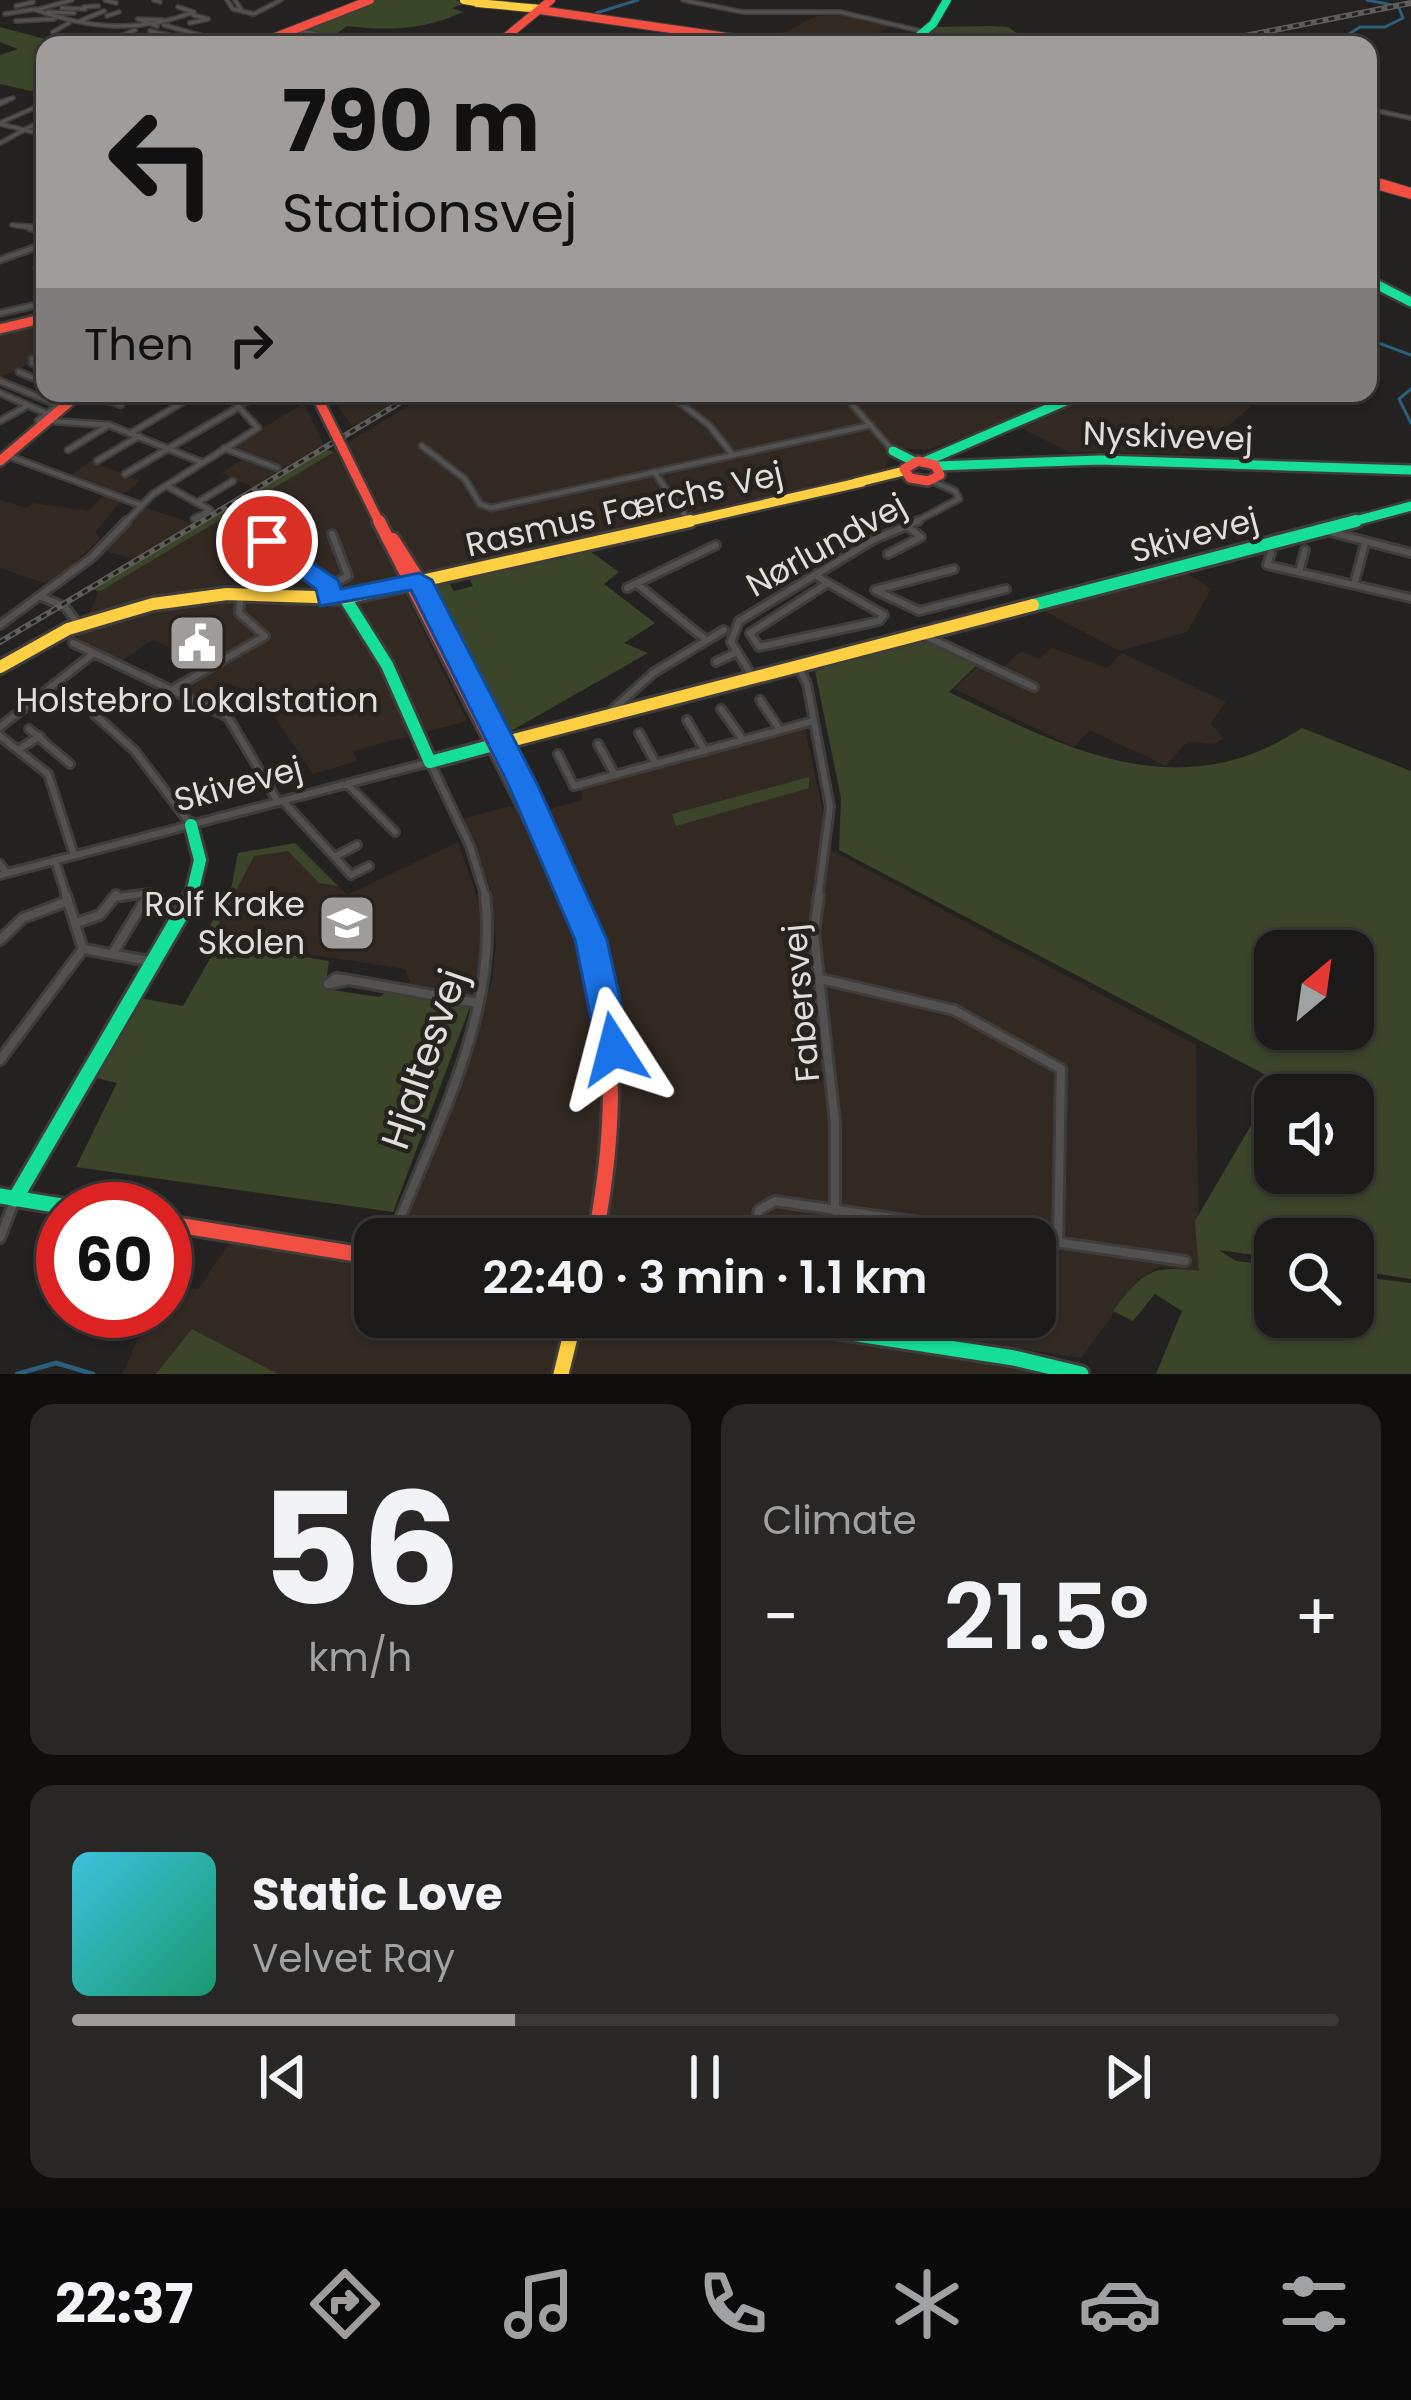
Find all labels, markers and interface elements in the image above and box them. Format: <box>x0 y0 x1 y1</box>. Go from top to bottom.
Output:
text: 790 m <box>282 63 540 180</box>
icon: left <box>84 84 240 240</box>
text: Stationsvej <box>282 175 577 251</box>
icon: right <box>218 312 284 378</box>
text: Then <box>84 313 194 376</box>
street label: Nyskivevej <box>1082 410 1254 462</box>
street label: Rasmus Færchs Vej <box>461 450 787 568</box>
street label: Nørlundvej <box>737 482 915 608</box>
pin <box>216 490 318 592</box>
street label: Skivevej <box>1125 495 1263 575</box>
icon: arrive <box>234 508 300 574</box>
public building icon: Holstebro Lokalstation <box>166 612 228 674</box>
place label: Holstebro Lokalstation <box>15 677 379 724</box>
street label: Skivevej <box>169 744 307 824</box>
place label: Rolf Krake Skolen <box>144 881 305 966</box>
school or university icon: Rolf Krake Skolen <box>316 892 378 954</box>
street label: Fabersvej <box>771 922 831 1084</box>
north arrow <box>1254 930 1374 1050</box>
map controls <box>1254 930 1374 1338</box>
street label: Hjaltesvej <box>368 962 480 1156</box>
position arrow <box>551 986 677 1112</box>
button: sound <box>1254 1074 1374 1194</box>
speed limit sign: 60 <box>36 1182 192 1338</box>
button: search <box>1254 1218 1374 1338</box>
text: 22:40 · 3 min · 1.1 km <box>483 1246 927 1309</box>
text: 56 <box>260 1440 461 1659</box>
text: Climate <box>763 1493 917 1548</box>
text: 21.5° <box>944 1554 1149 1681</box>
text: − <box>763 1571 799 1663</box>
text: + <box>1294 1571 1339 1663</box>
text: km/h <box>308 1630 412 1685</box>
text: Static Love <box>252 1863 503 1926</box>
text: Velvet Ray <box>252 1931 455 1986</box>
icon: previous <box>250 2044 316 2110</box>
icon: pause <box>672 2044 738 2110</box>
icon: next <box>1095 2044 1161 2110</box>
icon: directions <box>303 2262 387 2346</box>
icon: music <box>497 2262 581 2346</box>
icon: phone <box>691 2262 775 2346</box>
icon: climate <box>885 2262 969 2346</box>
icon: car <box>1078 2262 1162 2346</box>
icon: filters <box>1272 2262 1356 2346</box>
text: 22:37 <box>55 2266 193 2342</box>

